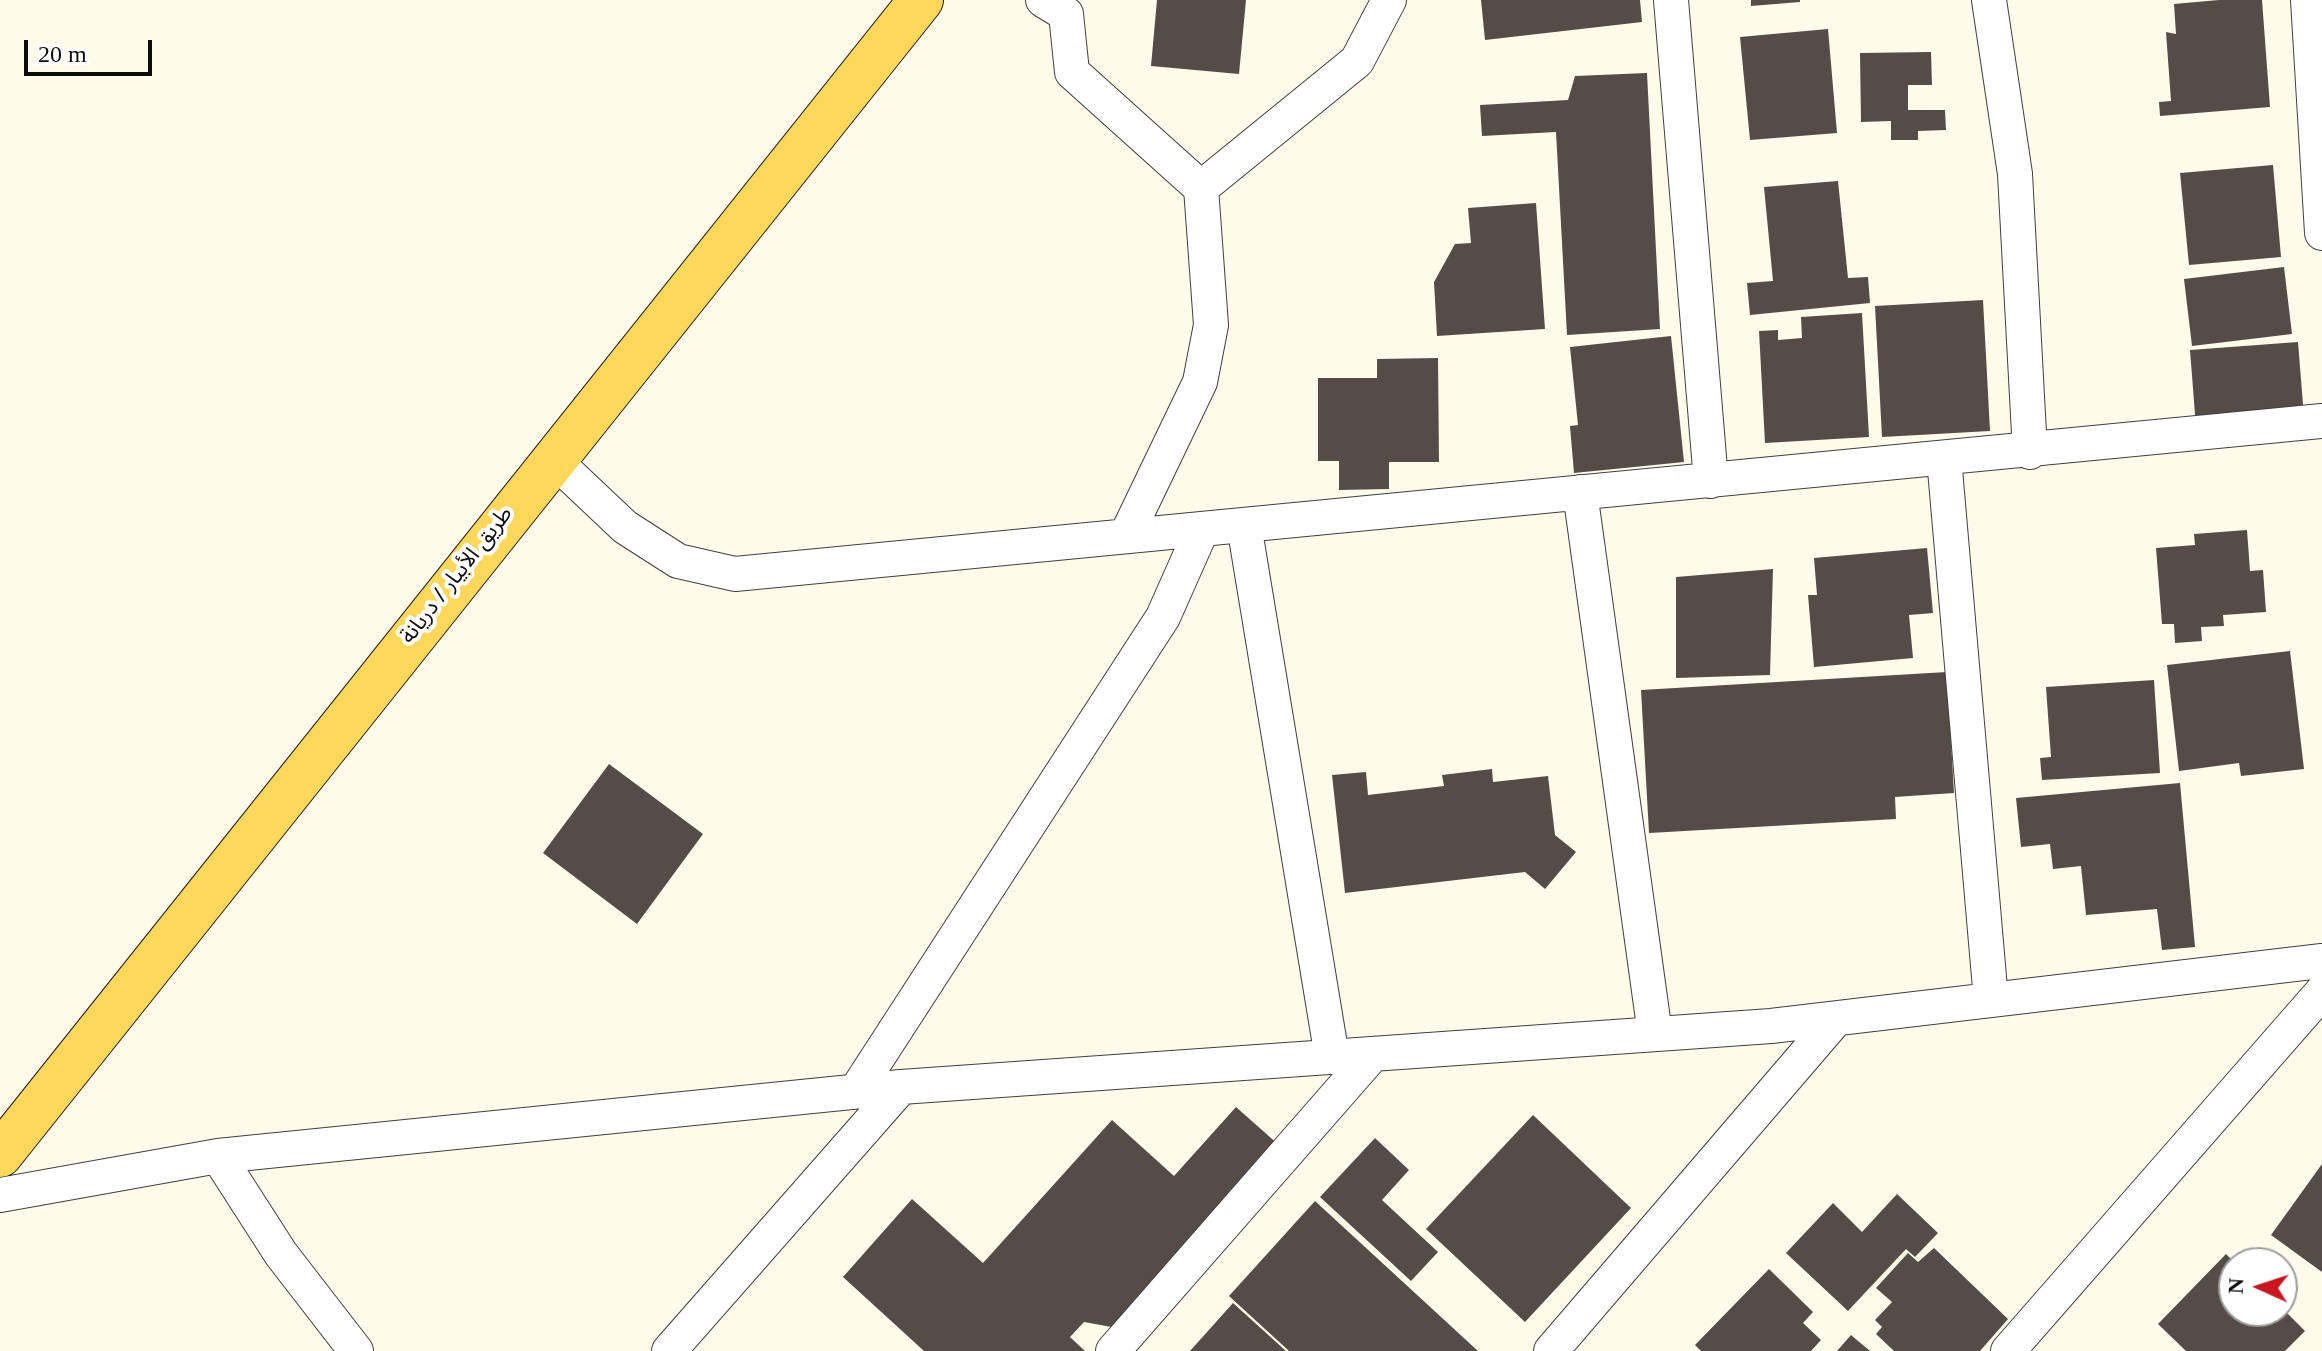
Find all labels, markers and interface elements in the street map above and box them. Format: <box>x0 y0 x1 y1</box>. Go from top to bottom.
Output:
scale bar <box>28 24 156 74</box>
text: 20 m <box>38 41 87 67</box>
street label: طريق الأبيار / دريانة <box>397 503 521 651</box>
north arrow <box>2218 1247 2298 1327</box>
text: N <box>2223 1277 2248 1294</box>

